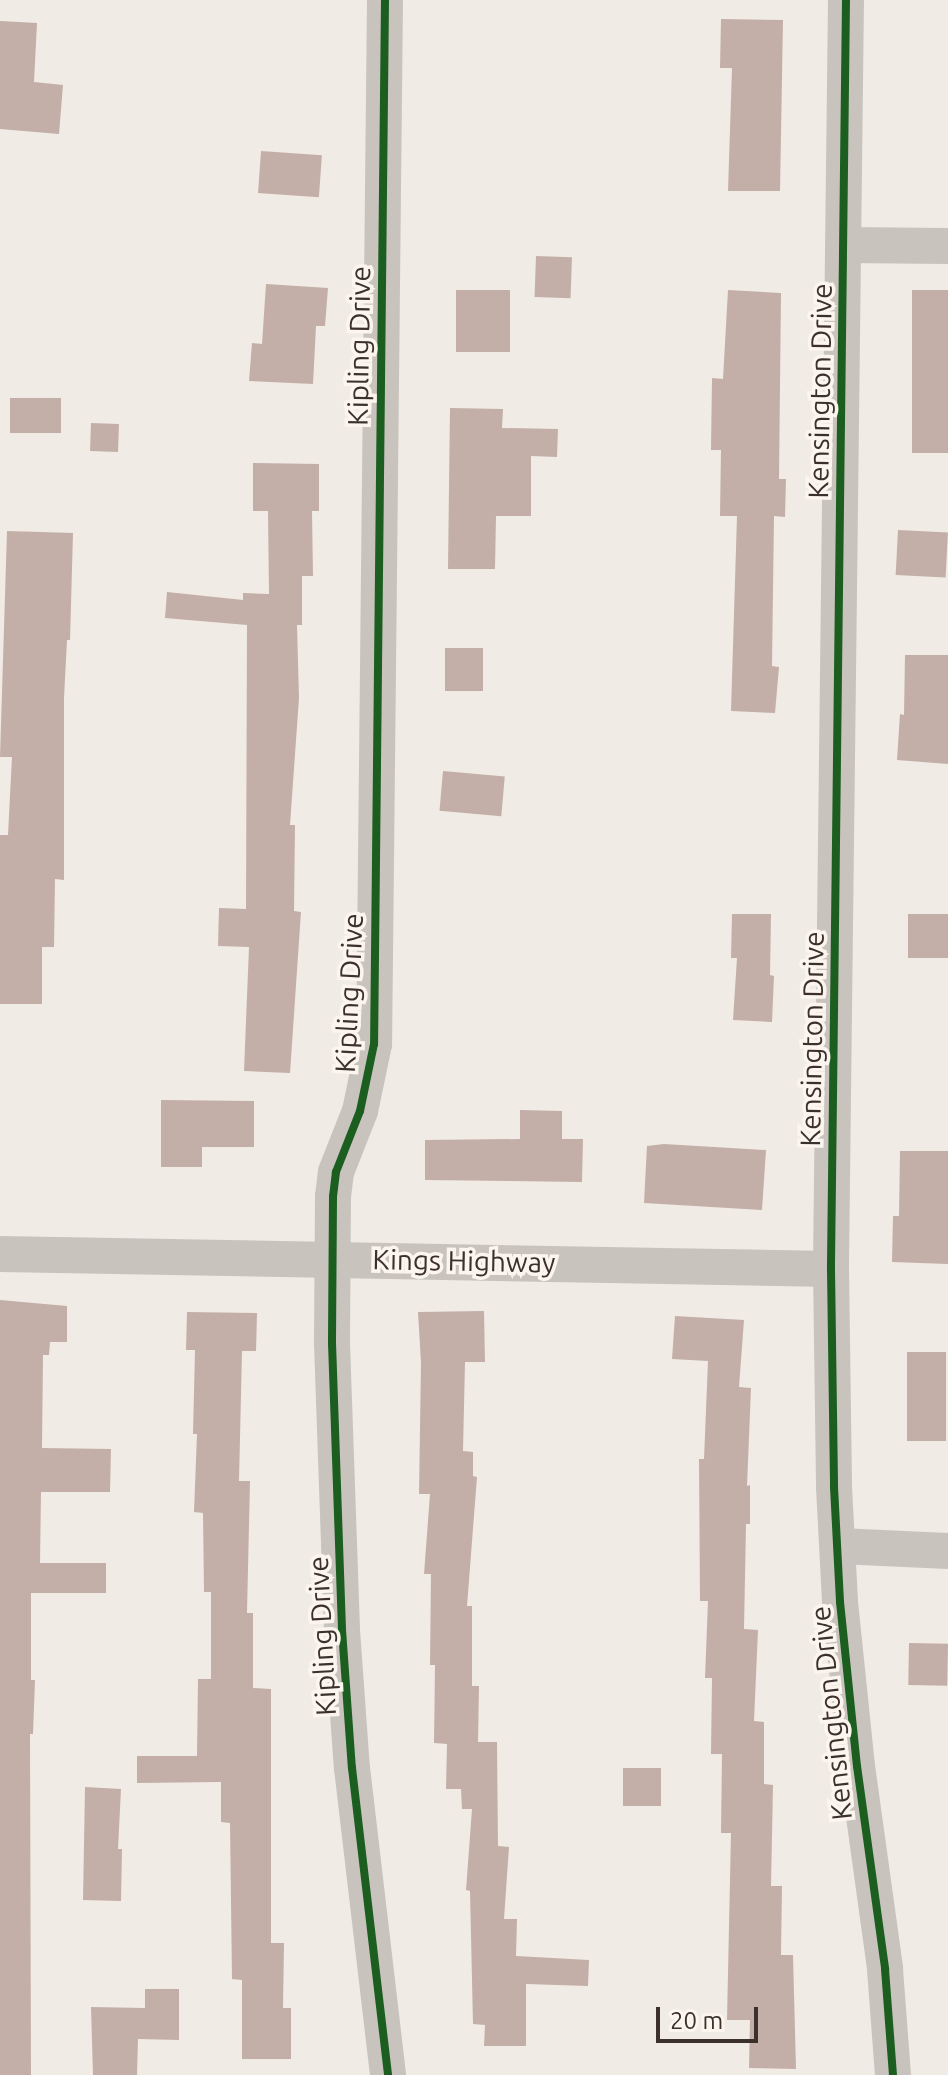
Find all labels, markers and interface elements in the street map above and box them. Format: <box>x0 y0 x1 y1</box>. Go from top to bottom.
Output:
street label: Kipling Drive <box>341 266 377 426</box>
street label: Kensington Drive <box>801 283 839 499</box>
street label: Kipling Drive <box>328 912 370 1074</box>
street label: Kensington Drive <box>793 931 831 1147</box>
street label: Kings Highway <box>372 1243 556 1279</box>
street label: Kipling Drive <box>301 1555 343 1717</box>
street label: Kensington Drive <box>803 1604 859 1822</box>
scale bar <box>660 1991 762 2041</box>
text: 20 m <box>670 2007 723 2034</box>

